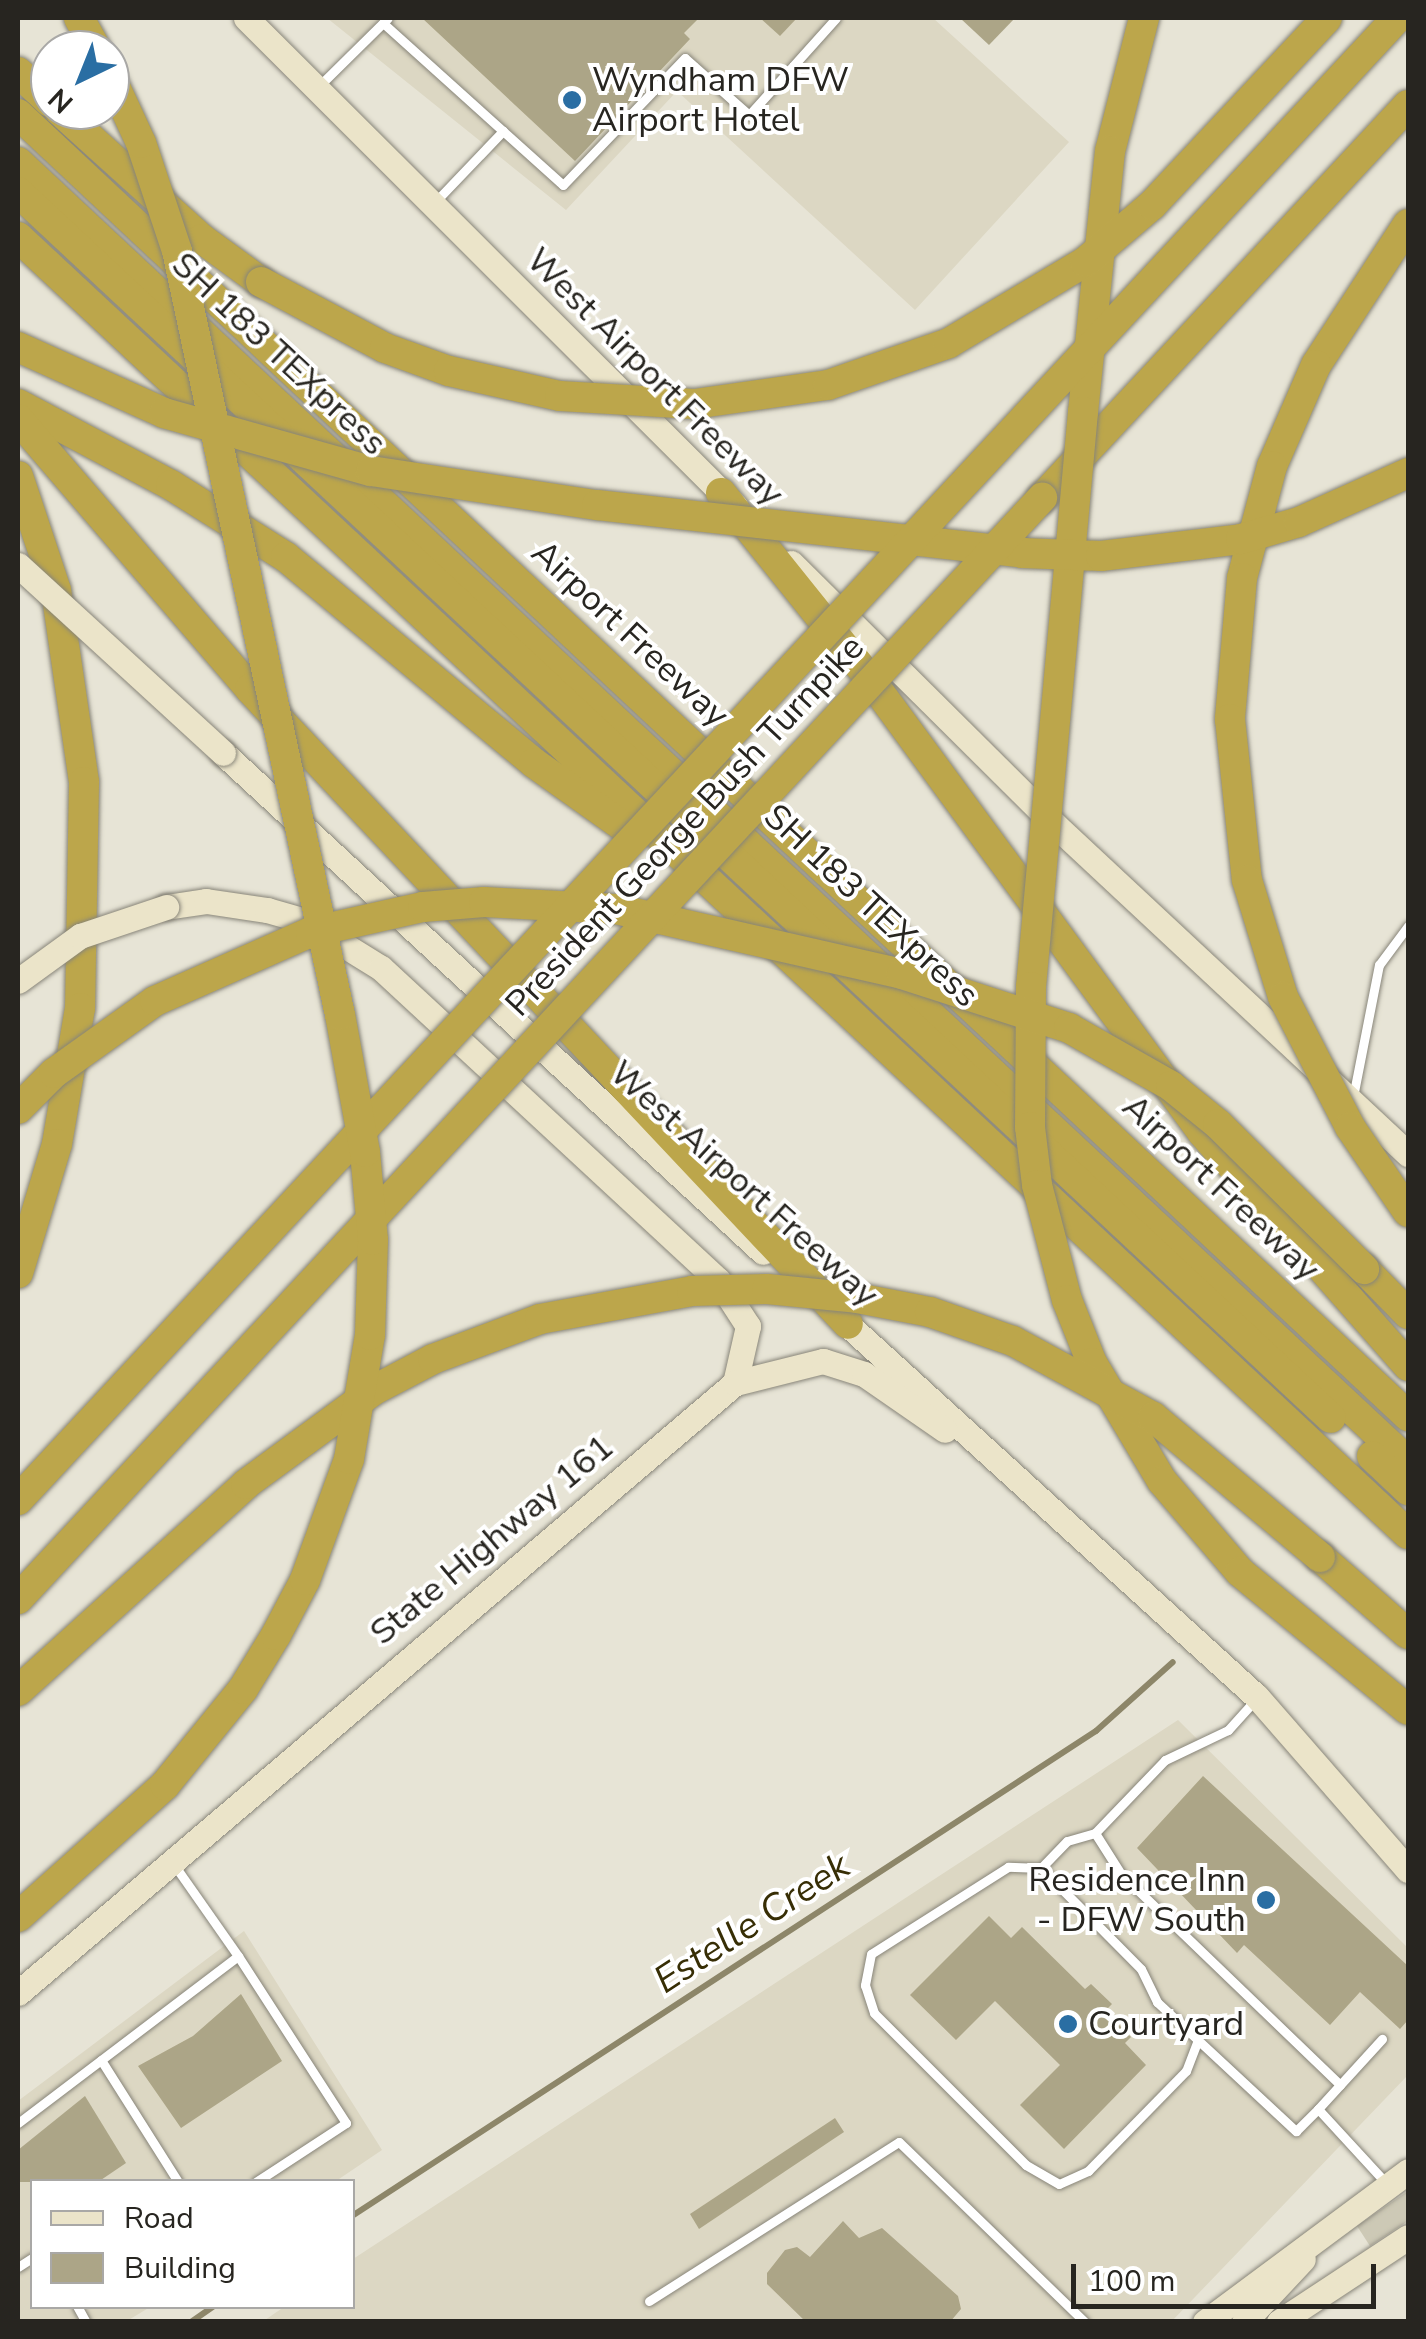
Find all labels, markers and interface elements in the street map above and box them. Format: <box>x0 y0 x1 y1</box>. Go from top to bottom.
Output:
north arrow <box>30 30 130 130</box>
place label: Wyndham DFW Airport Hotel <box>592 59 849 141</box>
text: N <box>40 79 82 122</box>
marker: Wyndham DFW Airport Hotel <box>561 89 583 111</box>
street label: West Airport Freeway <box>517 239 793 515</box>
street label: SH 183 TEXpress <box>163 244 395 464</box>
street label: Airport Freeway <box>523 532 737 736</box>
street label: President George Bush Turnpike <box>497 627 873 1025</box>
street label: SH 183 TEXpress <box>755 796 987 1016</box>
street label: West Airport Freeway <box>601 1052 887 1316</box>
street label: Airport Freeway <box>1114 1086 1328 1290</box>
street label: State Highway 161 <box>362 1426 622 1654</box>
water label: Estelle Creek <box>646 1843 858 2003</box>
place label: Residence Inn - DFW South <box>1028 1859 1246 1941</box>
marker: Residence Inn - DFW South <box>1255 1889 1277 1911</box>
place label: Courtyard <box>1088 2003 1244 2045</box>
marker: Courtyard <box>1057 2013 1079 2035</box>
legend <box>30 2179 355 2309</box>
text: Road <box>124 2198 194 2239</box>
scale bar <box>1076 2244 1381 2306</box>
text: Building <box>124 2248 236 2289</box>
text: 100 m <box>1088 2261 1175 2302</box>

